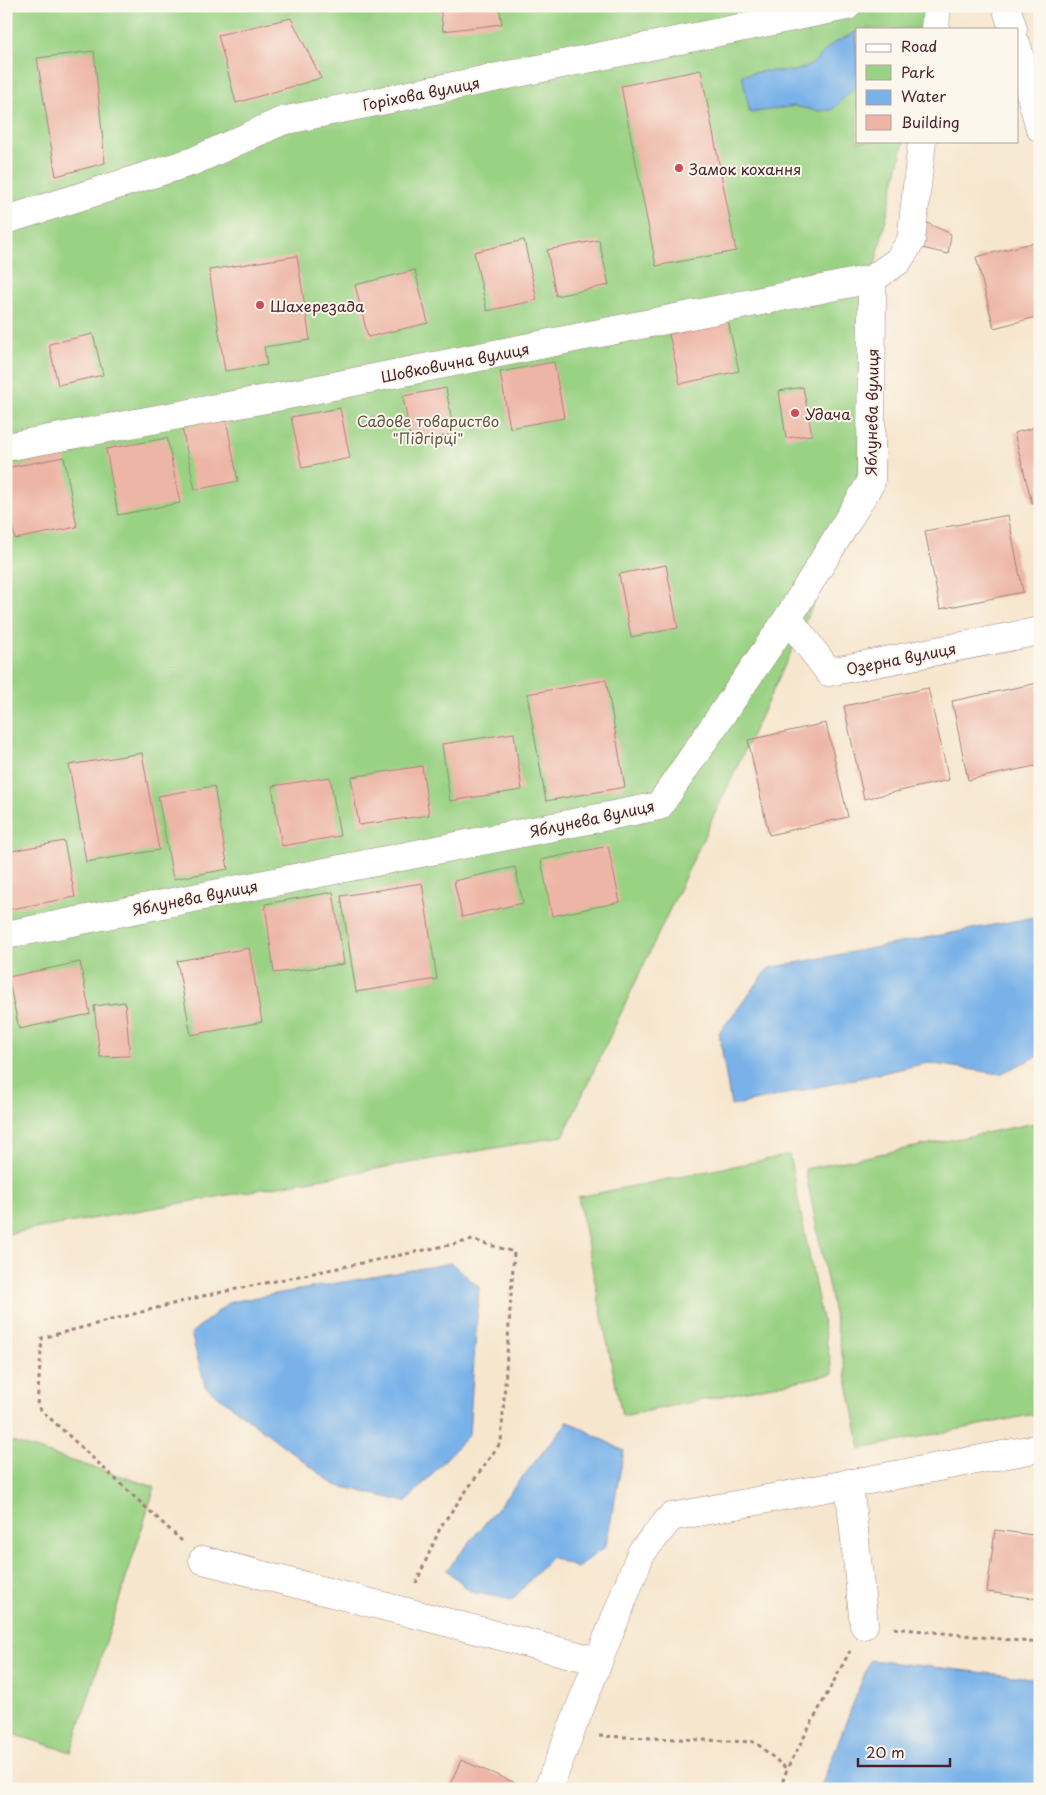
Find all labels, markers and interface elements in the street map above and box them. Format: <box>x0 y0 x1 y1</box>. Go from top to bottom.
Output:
legend <box>856 28 1018 142</box>
text: Road <box>901 34 937 57</box>
text: Park <box>901 60 935 83</box>
street label: Горіхова вулиця <box>360 70 482 116</box>
text: Water <box>901 84 946 107</box>
text: Building <box>901 110 960 133</box>
place label: Замок кохання <box>689 157 801 180</box>
marker: Замок кохання <box>673 162 685 174</box>
place label: Шахерезада <box>270 294 365 317</box>
marker: Шахерезада <box>254 299 266 311</box>
street label: Шовковична вулиця <box>379 336 531 388</box>
street label: Яблунева вулиця <box>858 348 884 476</box>
place label: Удача <box>805 402 851 425</box>
marker: Удача <box>789 407 801 419</box>
park label: Садове товариство "Підгірці" <box>357 409 499 449</box>
street label: Озерна вулиця <box>844 636 958 680</box>
street label: Яблунева вулиця <box>527 794 657 842</box>
street label: Яблунева вулиця <box>130 874 260 920</box>
scale bar <box>858 1735 951 1767</box>
text: 20 m <box>866 1740 905 1763</box>

